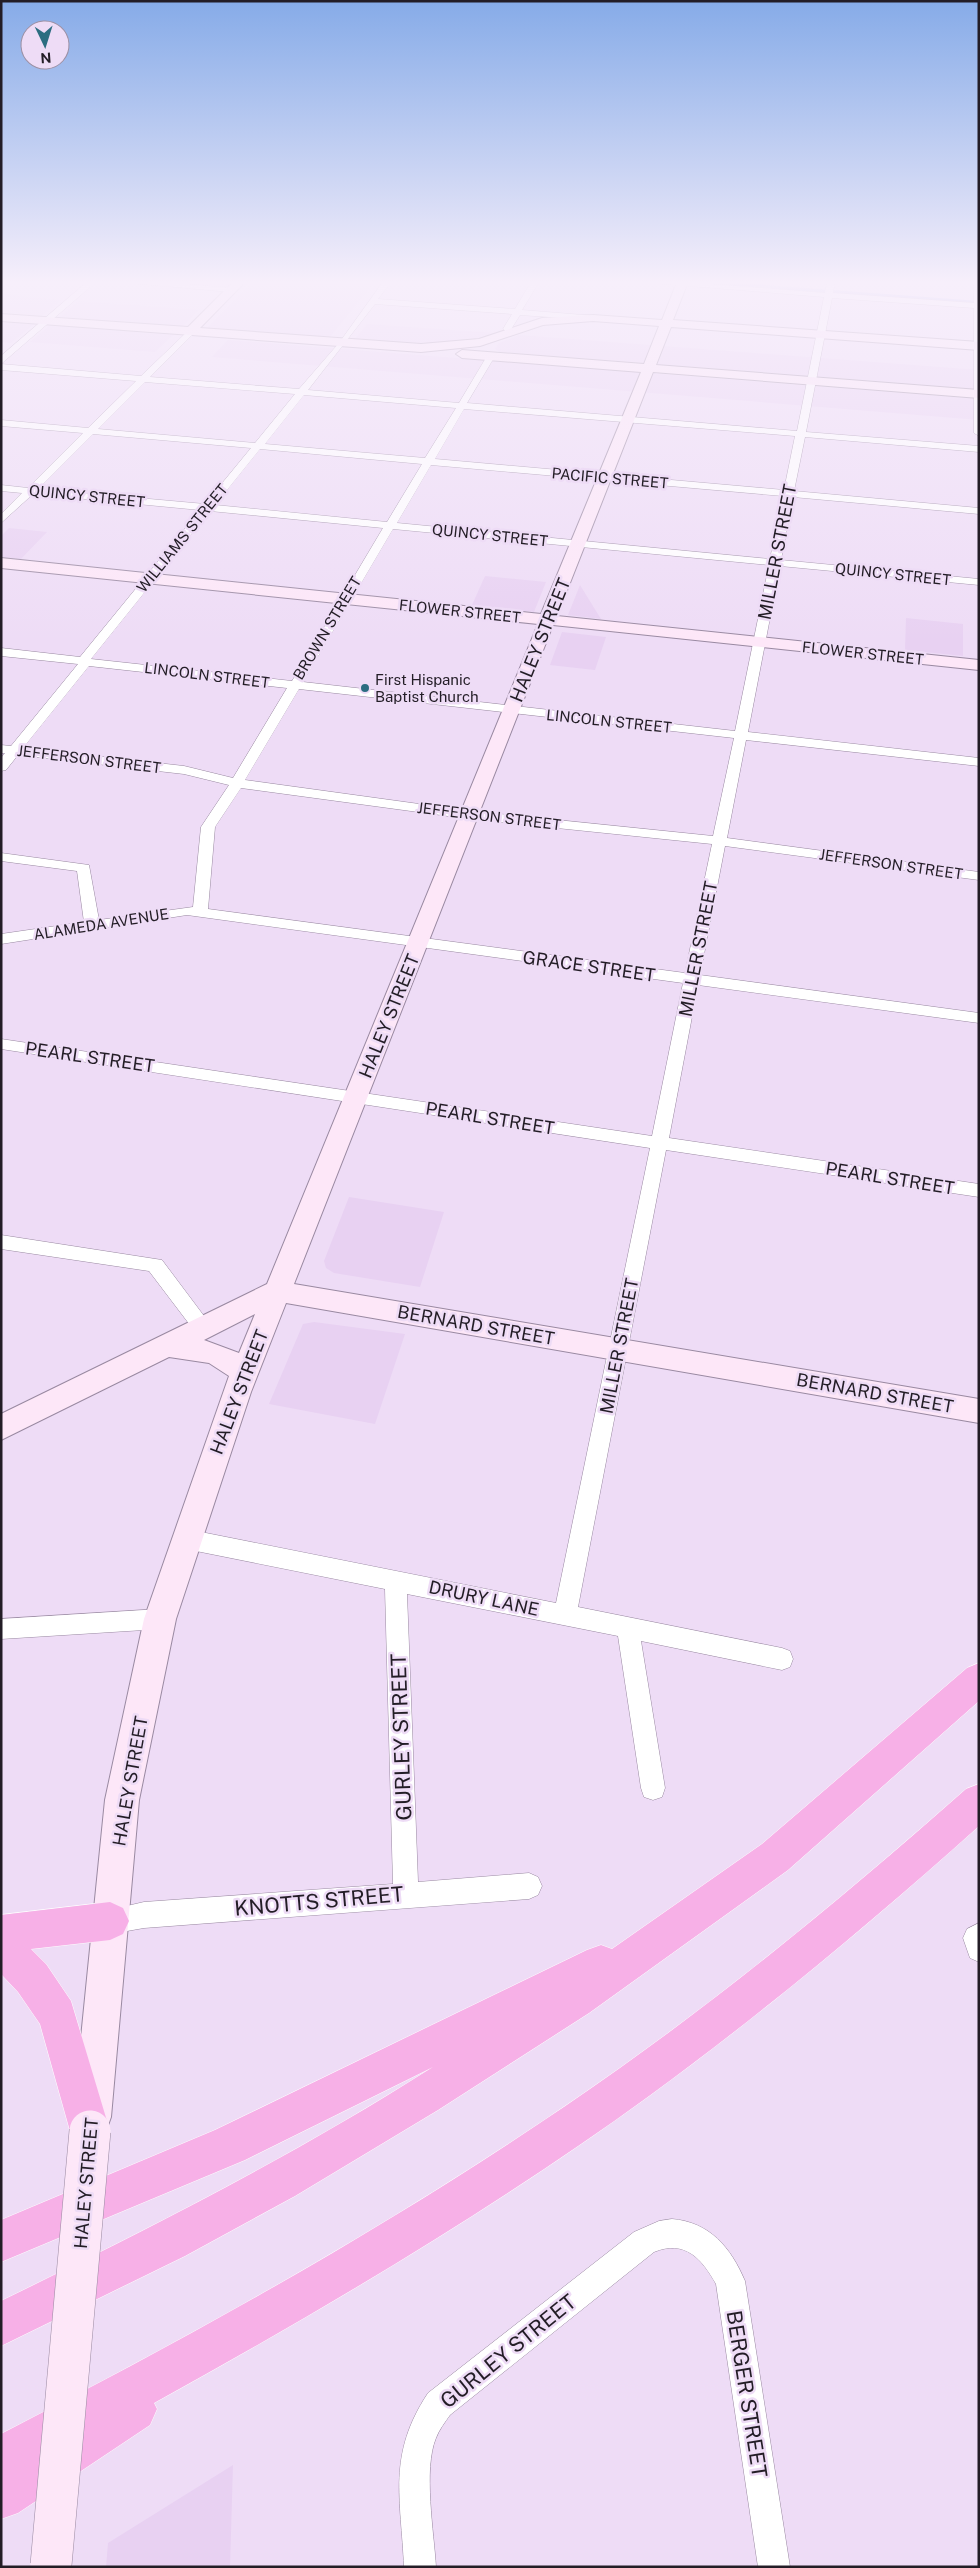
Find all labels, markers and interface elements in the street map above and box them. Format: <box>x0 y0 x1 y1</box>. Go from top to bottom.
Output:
north arrow <box>20 20 70 70</box>
text: N <box>40 50 52 66</box>
street label: PACIFIC STREET <box>551 464 669 492</box>
street label: WILLIAMS STREET <box>133 480 231 596</box>
street label: QUINCY STREET <box>28 481 146 511</box>
street label: MILLER STREET <box>754 482 801 622</box>
street label: QUINCY STREET <box>431 520 549 550</box>
street label: QUINCY STREET <box>834 559 952 589</box>
street label: BROWN STREET <box>290 573 364 682</box>
street label: HALEY STREET <box>506 575 575 705</box>
street label: FLOWER STREET <box>398 596 522 626</box>
street label: FLOWER STREET <box>801 638 925 668</box>
street label: LINCOLN STREET <box>143 659 271 691</box>
place label: First Hispanic Baptist Church <box>375 671 479 705</box>
marker: First Hispanic Baptist Church <box>359 682 371 694</box>
street label: LINCOLN STREET <box>546 706 673 736</box>
street label: JEFFERSON STREET <box>16 742 162 776</box>
street label: JEFFERSON STREET <box>416 799 562 833</box>
street label: JEFFERSON STREET <box>818 846 964 883</box>
street label: MILLER STREET <box>675 879 722 1019</box>
street label: ALAMEDA AVENUE <box>32 905 170 943</box>
street label: GRACE STREET <box>521 946 657 986</box>
street label: HALEY STREET <box>355 951 424 1081</box>
street label: PEARL STREET <box>24 1038 156 1077</box>
street label: PEARL STREET <box>424 1097 556 1139</box>
street label: PEARL STREET <box>824 1157 956 1199</box>
street label: MILLER STREET <box>596 1276 643 1416</box>
street label: BERNARD STREET <box>396 1301 556 1349</box>
street label: HALEY STREET <box>206 1326 273 1457</box>
street label: BERNARD STREET <box>795 1369 955 1417</box>
street label: DRURY LANE <box>427 1576 541 1620</box>
street label: GURLEY STREET <box>386 1653 416 1821</box>
street label: HALEY STREET <box>108 1714 152 1848</box>
street label: KNOTTS STREET <box>233 1881 405 1921</box>
street label: HALEY STREET <box>70 2116 102 2249</box>
street label: GURLEY STREET <box>435 2289 581 2413</box>
street label: BERGER STREET <box>721 2309 773 2479</box>

